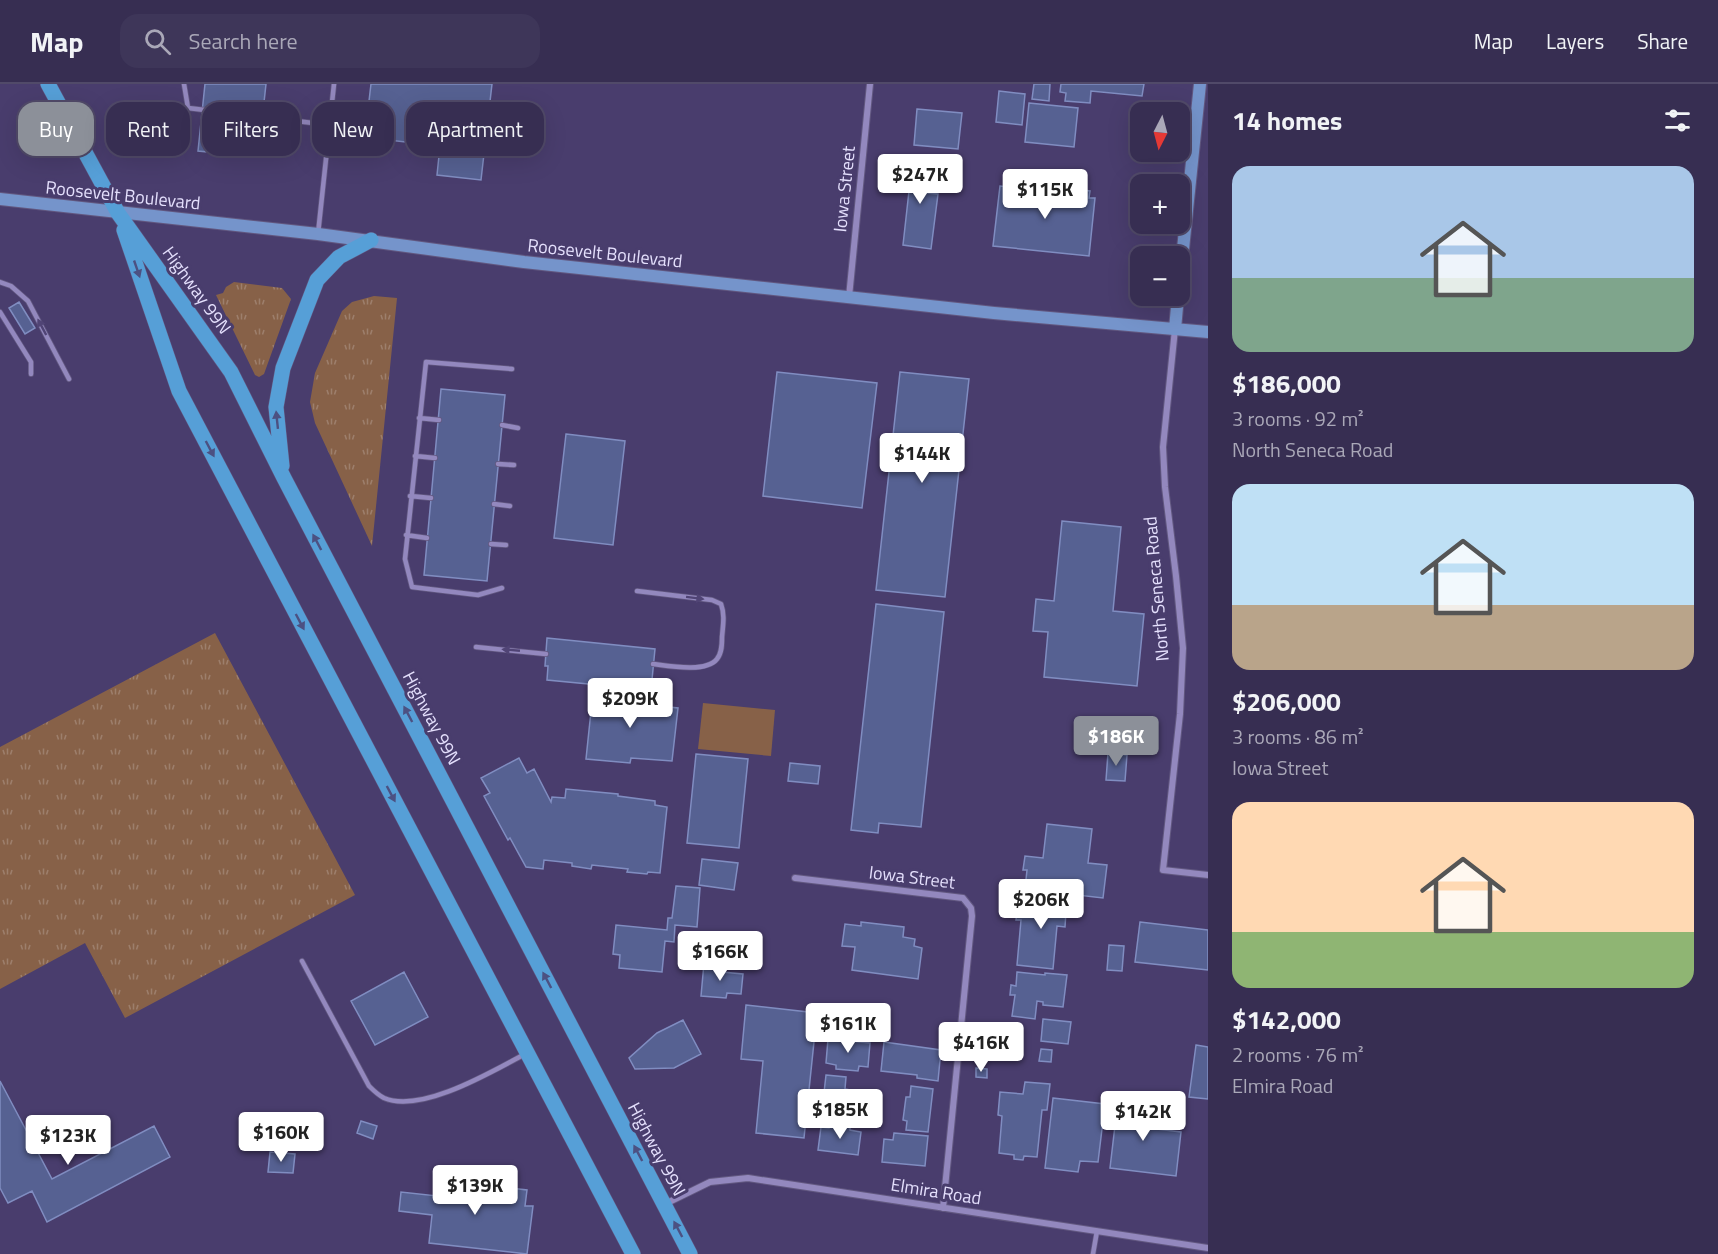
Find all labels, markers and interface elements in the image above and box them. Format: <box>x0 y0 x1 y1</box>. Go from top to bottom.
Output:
search box <box>120 14 540 68</box>
text: Map <box>30 20 84 63</box>
text: Search here <box>189 24 298 58</box>
icon: search <box>141 25 174 58</box>
text: Map <box>1474 25 1513 57</box>
text: Layers <box>1546 25 1604 57</box>
text: Share <box>1637 25 1688 57</box>
text: 14 homes <box>1232 101 1342 140</box>
chip: Buy <box>18 102 94 156</box>
chip: Rent <box>106 102 190 156</box>
chip: Filters <box>202 102 300 156</box>
chip: New <box>312 102 394 156</box>
chip: Apartment <box>406 102 544 156</box>
north arrow <box>1130 102 1190 162</box>
map controls <box>1130 102 1190 306</box>
icon: filters <box>1661 104 1694 137</box>
street label: Iowa Street <box>826 144 862 234</box>
pin: $247K <box>878 154 962 205</box>
text: $247K <box>892 158 948 189</box>
pin: $115K <box>1003 169 1087 220</box>
street label: Roosevelt Boulevard <box>44 173 202 217</box>
text: $115K <box>1017 173 1073 204</box>
button: + <box>1130 174 1190 234</box>
icon: home <box>1409 205 1517 313</box>
street label: Roosevelt Boulevard <box>526 231 684 275</box>
street label: Highway 99N <box>156 241 238 339</box>
button: − <box>1130 246 1190 306</box>
one-way arrow <box>132 260 142 278</box>
one-way arrow <box>37 319 47 336</box>
text: $186,000 <box>1232 364 1341 403</box>
text: 3 rooms · 92 m² <box>1232 403 1364 434</box>
one-way arrow <box>272 410 282 429</box>
pin: $144K <box>880 433 964 484</box>
text: North Seneca Road <box>1232 434 1393 465</box>
text: $144K <box>894 437 950 468</box>
one-way arrow <box>204 440 214 458</box>
street label: North Seneca Road <box>1136 516 1176 662</box>
icon: home <box>1409 523 1517 631</box>
one-way arrow <box>312 533 322 550</box>
one-way arrow <box>686 593 705 602</box>
one-way arrow <box>296 613 305 630</box>
one-way arrow <box>501 645 520 655</box>
street label: Highway 99N <box>396 666 468 770</box>
pin: $209K <box>588 678 672 729</box>
text: $209K <box>602 682 658 713</box>
text: $206,000 <box>1232 682 1341 721</box>
one-way arrow <box>403 706 413 723</box>
pin: $186K <box>1074 716 1158 767</box>
text: $186K <box>1088 720 1144 751</box>
text: 3 rooms · 86 m² <box>1232 721 1364 752</box>
text: Iowa Street <box>1232 752 1328 783</box>
one-way arrow <box>386 786 396 803</box>
icon: home <box>1409 841 1517 949</box>
street label: Iowa Street <box>867 858 957 896</box>
pin: $206K <box>999 879 1083 930</box>
text: $206K <box>1013 883 1069 914</box>
pin: $166K <box>678 931 762 982</box>
text: $166K <box>692 935 748 966</box>
one-way arrow <box>542 971 552 988</box>
text: $142,000 <box>1232 1000 1341 1039</box>
pin: $161K <box>806 1003 890 1054</box>
text: $161K <box>820 1007 876 1038</box>
pin: $416K <box>939 1022 1023 1073</box>
text: $416K <box>953 1026 1009 1057</box>
text: 2 rooms · 76 m² <box>1232 1039 1364 1070</box>
text: Elmira Road <box>1232 1070 1333 1101</box>
pin: $185K <box>798 1089 882 1140</box>
pin: $142K <box>1101 1091 1185 1142</box>
text: $185K <box>812 1093 868 1124</box>
text: $142K <box>1115 1095 1171 1126</box>
street label: Highway 99N <box>621 1097 693 1201</box>
pin: $160K <box>239 1112 323 1163</box>
pin: $123K <box>26 1115 110 1166</box>
text: $160K <box>253 1116 309 1147</box>
text: $123K <box>40 1119 96 1150</box>
one-way arrow <box>633 1144 643 1162</box>
pin: $139K <box>433 1165 517 1216</box>
text: $139K <box>447 1169 503 1200</box>
street label: Elmira Road <box>889 1171 983 1211</box>
one-way arrow <box>673 1221 682 1238</box>

